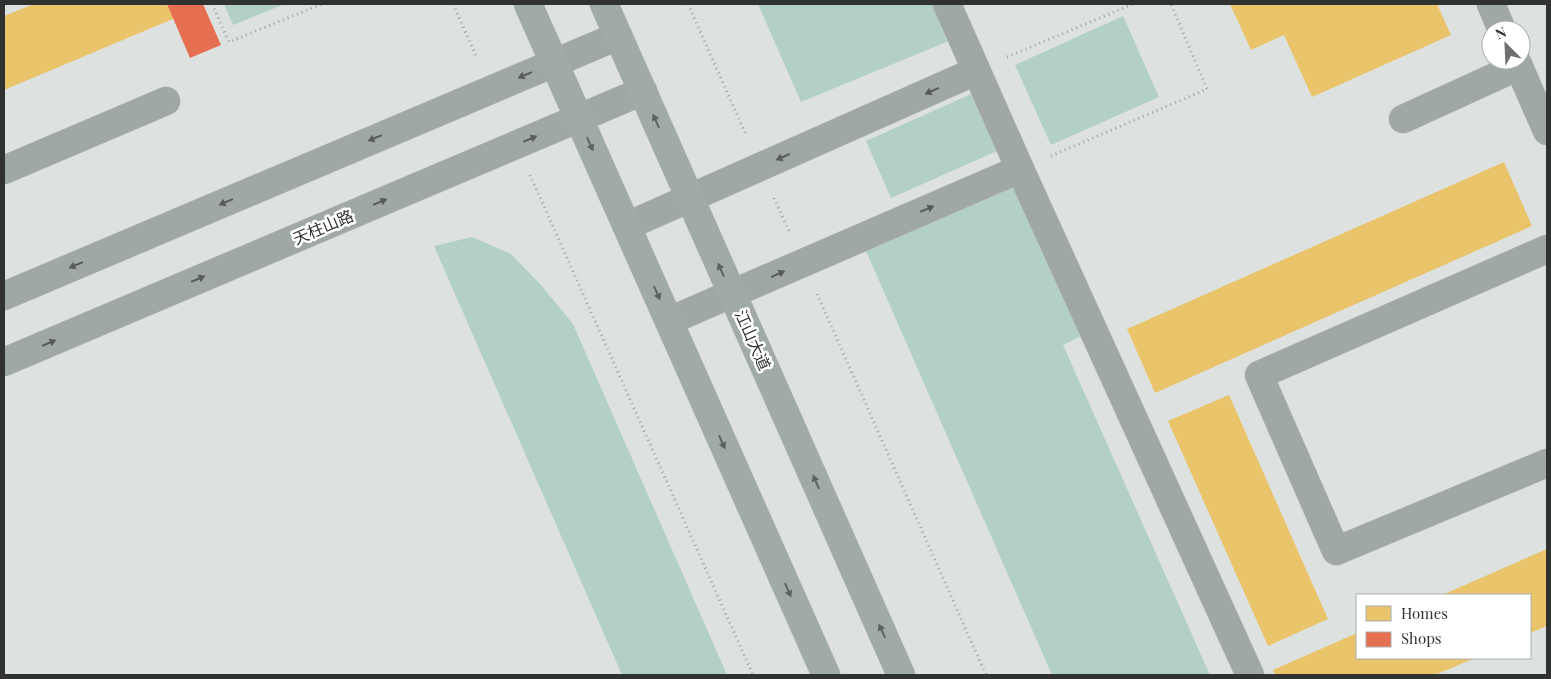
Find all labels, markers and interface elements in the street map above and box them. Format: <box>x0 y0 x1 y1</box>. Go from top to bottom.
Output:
north arrow <box>1481 20 1531 70</box>
text: N <box>1492 22 1509 43</box>
one-way arrow <box>517 71 532 79</box>
one-way arrow <box>925 87 939 95</box>
one-way arrow <box>651 114 659 128</box>
one-way arrow <box>368 135 383 143</box>
one-way arrow <box>523 135 538 143</box>
one-way arrow <box>587 137 595 151</box>
one-way arrow <box>776 153 790 161</box>
one-way arrow <box>219 198 233 206</box>
one-way arrow <box>373 198 387 206</box>
street label: 天柱山路 <box>289 204 356 249</box>
one-way arrow <box>920 205 934 213</box>
one-way arrow <box>68 261 83 269</box>
one-way arrow <box>717 263 725 277</box>
one-way arrow <box>771 269 785 277</box>
one-way arrow <box>191 275 205 283</box>
one-way arrow <box>653 286 661 300</box>
street label: 江山大道 <box>731 306 776 373</box>
one-way arrow <box>42 338 56 346</box>
one-way arrow <box>719 435 727 449</box>
one-way arrow <box>811 475 819 489</box>
one-way arrow <box>784 583 792 597</box>
legend <box>1356 594 1531 659</box>
text: Homes <box>1401 603 1448 623</box>
one-way arrow <box>877 624 885 638</box>
text: Shops <box>1401 628 1442 648</box>

